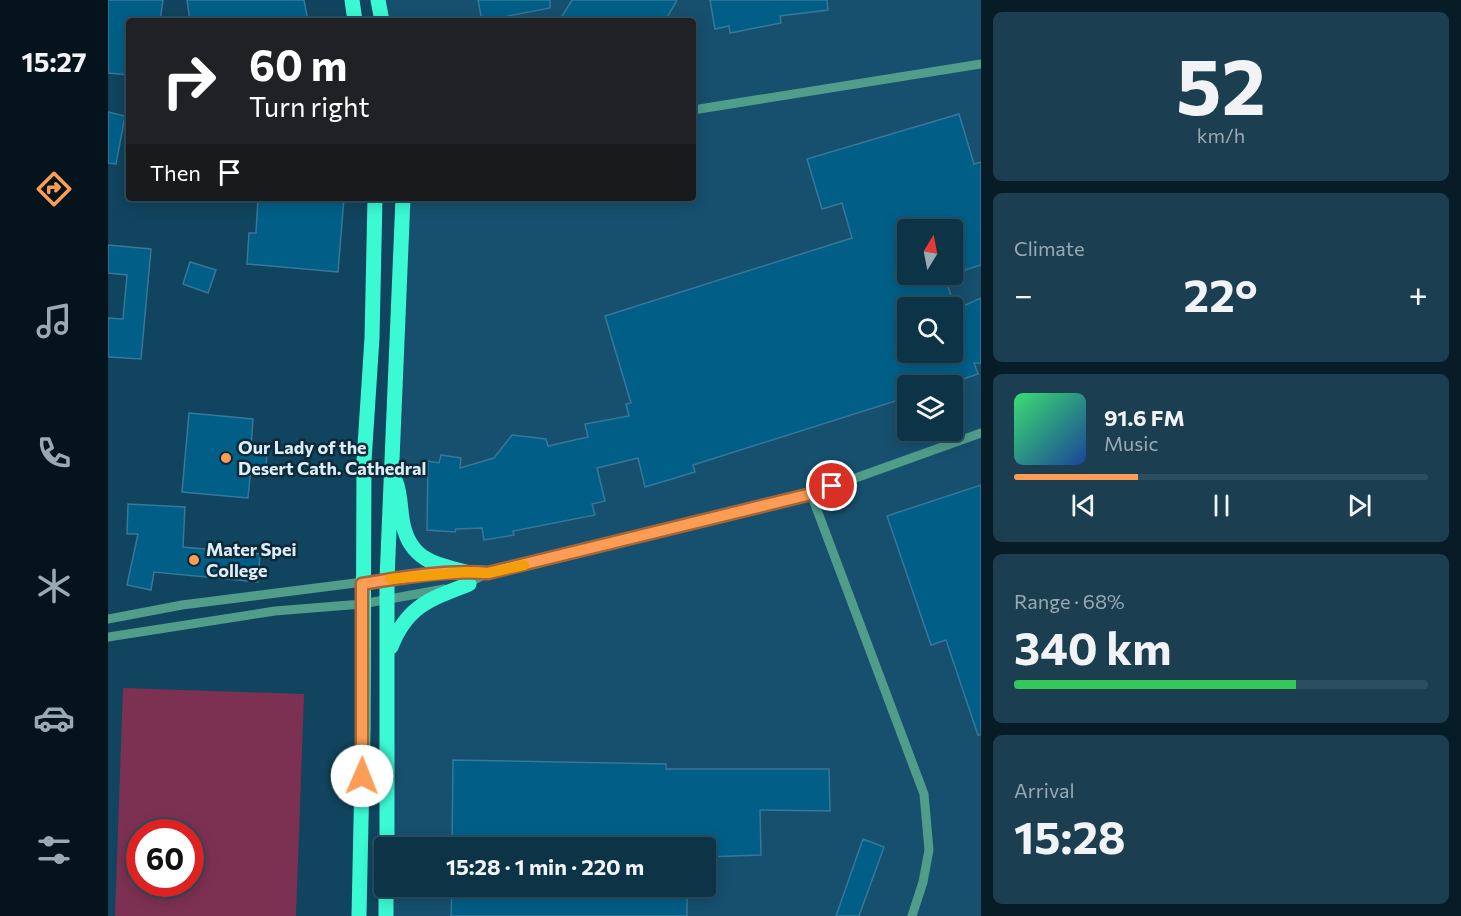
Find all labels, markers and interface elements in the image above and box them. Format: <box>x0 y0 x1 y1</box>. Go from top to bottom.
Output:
text: 52 <box>1176 36 1266 131</box>
text: 60 m <box>249 38 348 90</box>
icon: right <box>150 42 228 120</box>
text: 15:27 <box>21 45 87 78</box>
text: Turn right <box>249 90 369 123</box>
text: km/h <box>1197 123 1245 147</box>
icon: arrive <box>213 156 246 189</box>
text: Then <box>150 159 201 186</box>
icon: directions <box>33 168 75 210</box>
north arrow <box>897 219 963 285</box>
map controls <box>897 219 963 441</box>
text: Climate <box>1014 236 1084 260</box>
text: 22° <box>1184 266 1258 321</box>
text: − <box>1014 273 1033 314</box>
text: + <box>1409 273 1428 314</box>
button: search <box>897 297 963 363</box>
icon: music <box>33 300 75 342</box>
button: layers <box>897 375 963 441</box>
text: 91.6 FM <box>1104 404 1185 431</box>
text: Music <box>1104 431 1158 455</box>
icon: phone <box>33 432 75 474</box>
place label: Our Lady of the Desert Cath. Cathedral <box>238 436 426 479</box>
marker: Our Lady of the Desert Cath. Cathedral <box>219 451 233 465</box>
pin <box>806 460 857 511</box>
icon: arrive <box>815 469 848 502</box>
icon: previous <box>1067 489 1100 522</box>
icon: pause <box>1205 489 1238 522</box>
icon: next <box>1343 489 1376 522</box>
place label: Mater Spei College <box>206 538 296 581</box>
marker: Mater Spei College <box>187 553 201 567</box>
icon: climate <box>33 565 75 607</box>
text: Range · 68% <box>1014 589 1125 613</box>
text: 340 km <box>1014 619 1171 674</box>
icon: car <box>33 697 75 739</box>
position arrow <box>330 744 394 808</box>
text: Arrival <box>1014 778 1075 802</box>
text: 15:28 <box>1014 808 1126 863</box>
speed limit sign: 60 <box>126 819 204 897</box>
icon: filters <box>33 829 75 871</box>
text: 15:28 · 1 min · 220 m <box>446 853 644 880</box>

